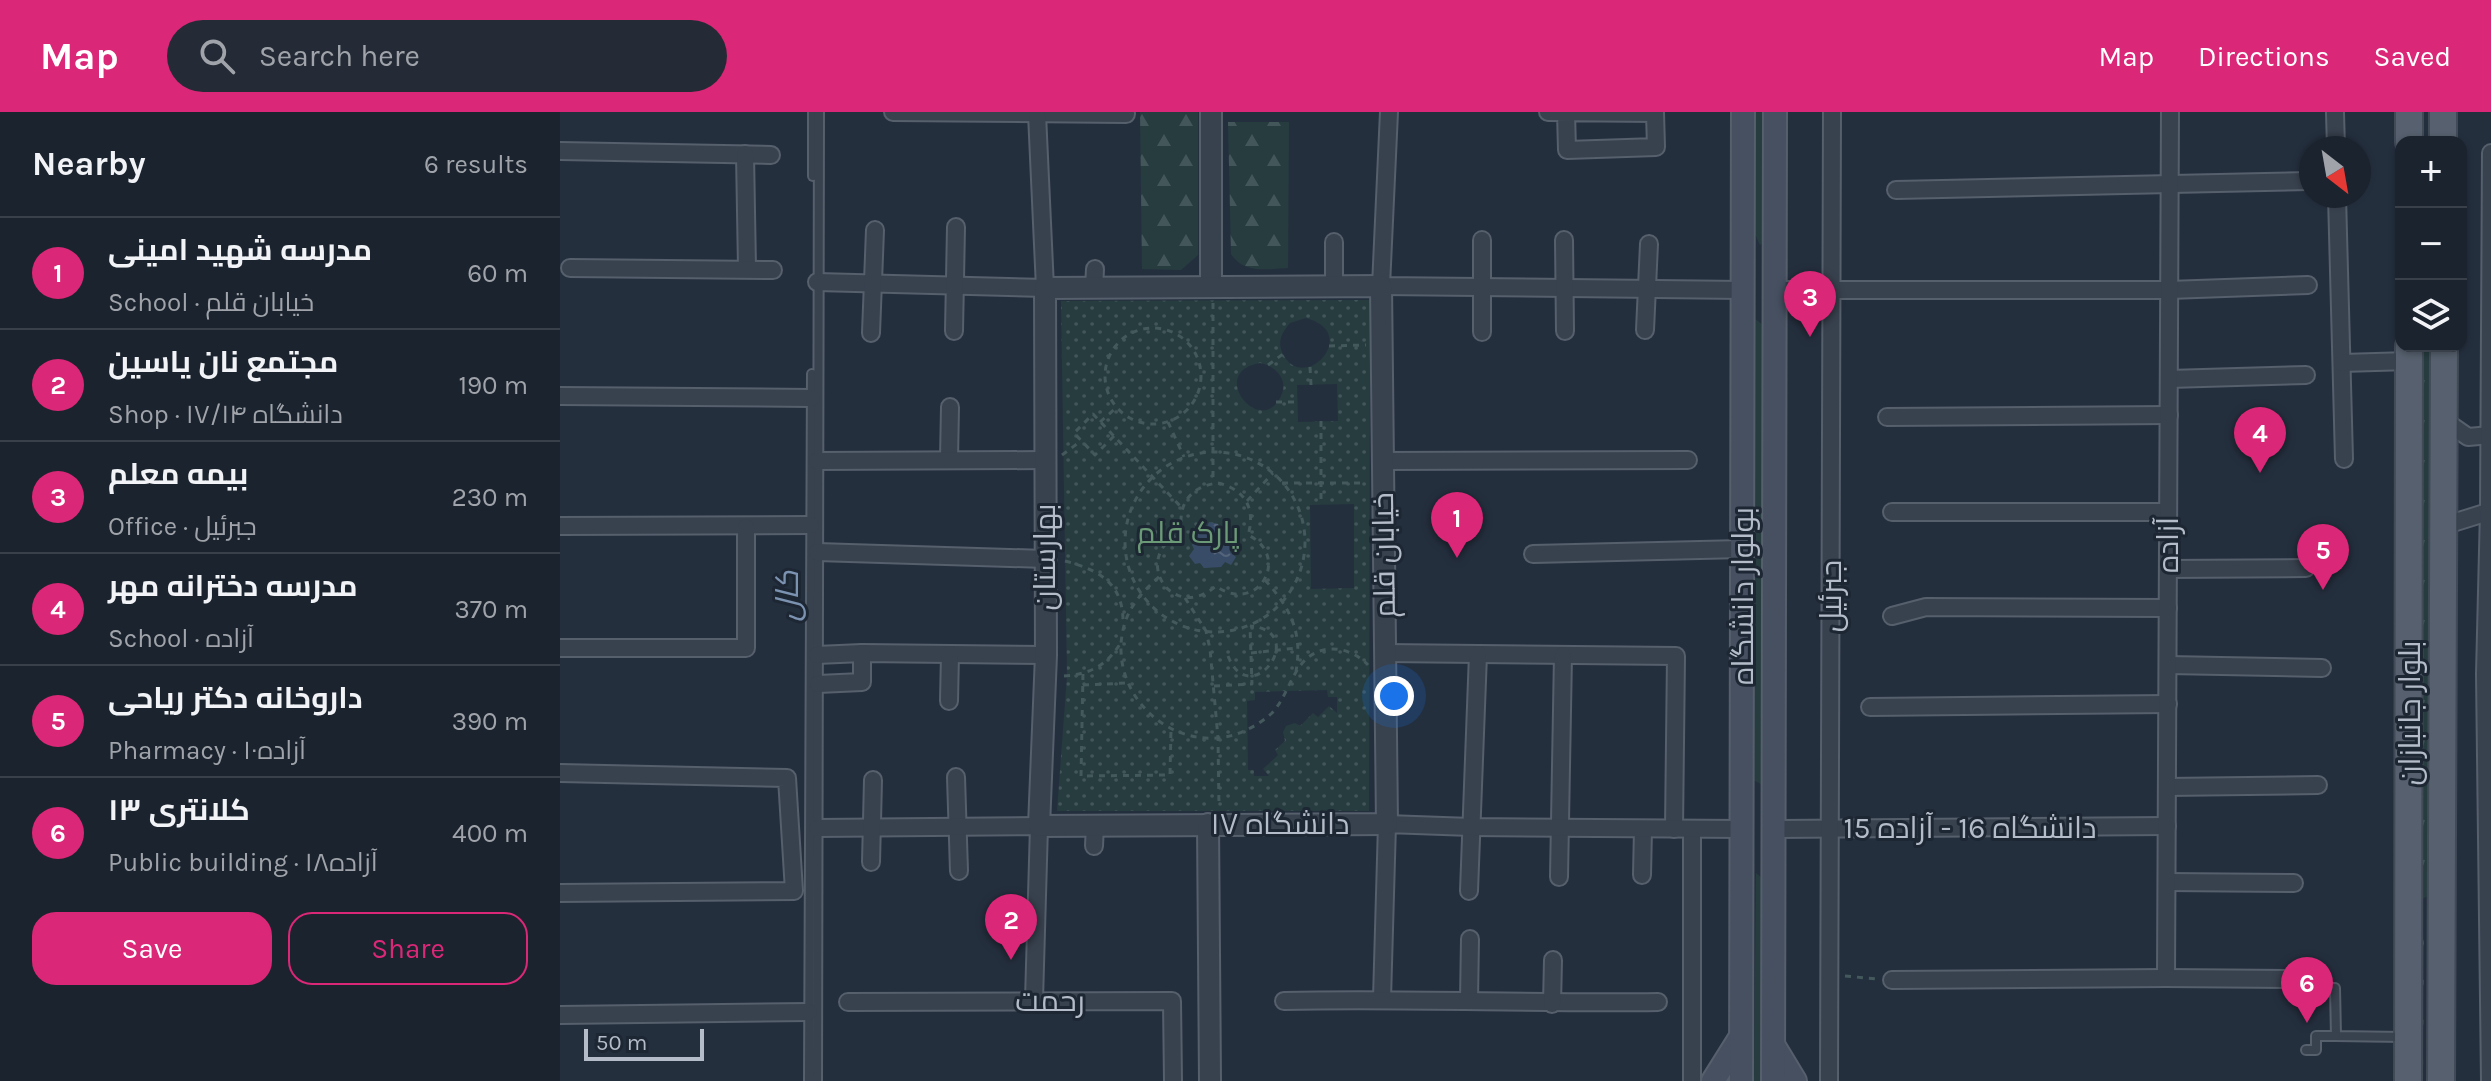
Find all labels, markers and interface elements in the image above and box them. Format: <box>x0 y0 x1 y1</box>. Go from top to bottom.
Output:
search box <box>167 20 727 92</box>
text: Map <box>40 34 119 79</box>
icon: search <box>195 34 239 78</box>
text: Search here <box>259 38 420 74</box>
text: Map <box>2099 40 2154 73</box>
text: Directions <box>2198 40 2330 73</box>
text: Saved <box>2374 40 2451 73</box>
north arrow <box>2299 136 2371 208</box>
map controls <box>2395 136 2467 352</box>
button: + <box>2395 136 2467 208</box>
text: Nearby <box>32 144 146 184</box>
text: 6 results <box>424 149 528 180</box>
button: − <box>2395 208 2467 280</box>
text: مدرسه شهید امینی <box>108 232 372 268</box>
text: 1 <box>53 258 63 289</box>
text: 60 m <box>467 258 528 289</box>
pin: 3 <box>1784 271 1836 337</box>
button: layers <box>2395 280 2467 352</box>
text: School · خیابان قلم <box>108 287 314 318</box>
text: مجتمع نان یاسین <box>108 344 338 380</box>
text: 2 <box>50 370 66 401</box>
text: 190 m <box>458 370 528 401</box>
text: Shop · دانشگاه ۱۷/۱۴ <box>108 399 343 430</box>
pin: 4 <box>2234 407 2286 473</box>
text: بیمه معلم <box>108 456 248 492</box>
text: 3 <box>50 482 66 513</box>
text: 230 m <box>452 482 528 513</box>
street label: خیابان قلم <box>1365 492 1405 618</box>
pin: 1 <box>1431 492 1483 558</box>
street label: بهارستان <box>1027 503 1063 611</box>
street label: بولوار دانشگاه <box>1725 507 1761 685</box>
text: Office · جبرئیل <box>108 511 257 542</box>
park label: پارک قلم <box>1137 515 1239 553</box>
street label: آزاده <box>2150 517 2186 573</box>
pin: 5 <box>2297 524 2349 590</box>
street label: جبرئیل <box>1813 560 1849 632</box>
text: مدرسه دخترانه مهر <box>108 568 358 604</box>
water label: کال <box>769 571 806 621</box>
text: 4 <box>50 594 66 625</box>
text: 370 m <box>455 594 528 625</box>
text: School · آزاده <box>108 623 254 654</box>
street label: بلوار جانبازان <box>2392 641 2428 785</box>
your location <box>1374 676 1414 716</box>
text: داروخانه دکتر ریاحی <box>108 680 363 716</box>
text: 5 <box>50 706 66 737</box>
text: 390 m <box>452 706 528 737</box>
text: Pharmacy · آزاده۱۰ <box>108 735 306 766</box>
text: کلانتری ۱۳ <box>108 792 250 828</box>
street label: دانشگاه ۱۷ <box>1210 806 1350 842</box>
street label: دانشگاه 16 - آزاده 15 <box>1844 810 2096 846</box>
text: 6 <box>50 818 66 849</box>
text: 400 m <box>452 818 528 849</box>
text: Public building · آزاده۱۸ <box>108 847 378 878</box>
pin: 2 <box>985 894 1037 960</box>
button: Save <box>32 912 272 985</box>
button: Share <box>288 912 528 985</box>
pin: 6 <box>2281 957 2333 1023</box>
street label: رحمت <box>1015 983 1085 1019</box>
scale bar <box>584 1025 704 1061</box>
text: 50 m <box>596 1030 647 1056</box>

